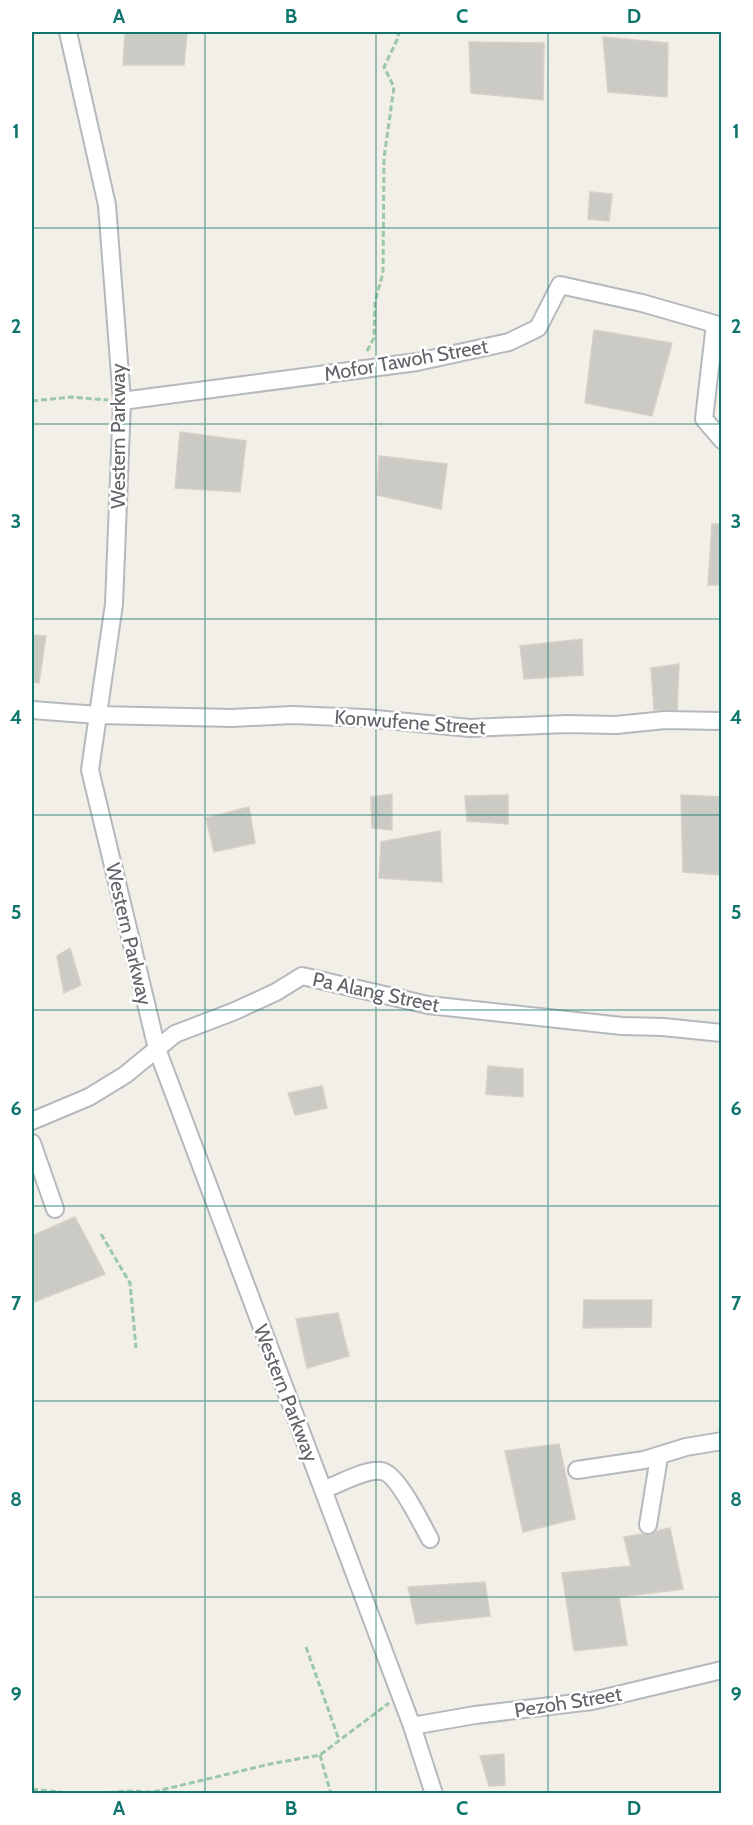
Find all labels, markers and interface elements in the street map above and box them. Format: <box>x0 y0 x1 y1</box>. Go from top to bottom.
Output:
text: A <box>113 4 126 28</box>
text: B <box>285 4 297 28</box>
text: C <box>456 4 468 28</box>
text: D <box>627 4 641 28</box>
text: 1 <box>12 119 20 143</box>
text: 1 <box>732 119 740 143</box>
text: 2 <box>11 314 21 338</box>
text: 2 <box>731 314 741 338</box>
street label: Mofor Tawoh Street <box>322 334 490 386</box>
street label: Western Parkway <box>106 363 130 509</box>
text: 3 <box>11 509 21 533</box>
text: 3 <box>731 509 741 533</box>
text: 4 <box>10 705 22 729</box>
street label: Konwufene Street <box>334 705 487 739</box>
text: 4 <box>730 705 742 729</box>
street label: Western Parkway <box>101 860 157 1008</box>
text: 5 <box>11 900 21 924</box>
text: 5 <box>731 900 741 924</box>
street label: Pa Alang Street <box>311 967 442 1017</box>
text: 6 <box>10 1096 22 1120</box>
text: 6 <box>730 1096 742 1120</box>
text: 7 <box>11 1291 22 1315</box>
text: 7 <box>731 1291 742 1315</box>
street label: Western Parkway <box>249 1321 323 1465</box>
text: 8 <box>10 1487 22 1511</box>
text: 8 <box>730 1487 742 1511</box>
text: 9 <box>10 1682 22 1706</box>
street label: Pezoh Street <box>513 1682 624 1722</box>
text: 9 <box>730 1682 742 1706</box>
text: A <box>113 1796 126 1820</box>
text: B <box>285 1796 297 1820</box>
text: C <box>456 1796 468 1820</box>
text: D <box>627 1796 641 1820</box>

